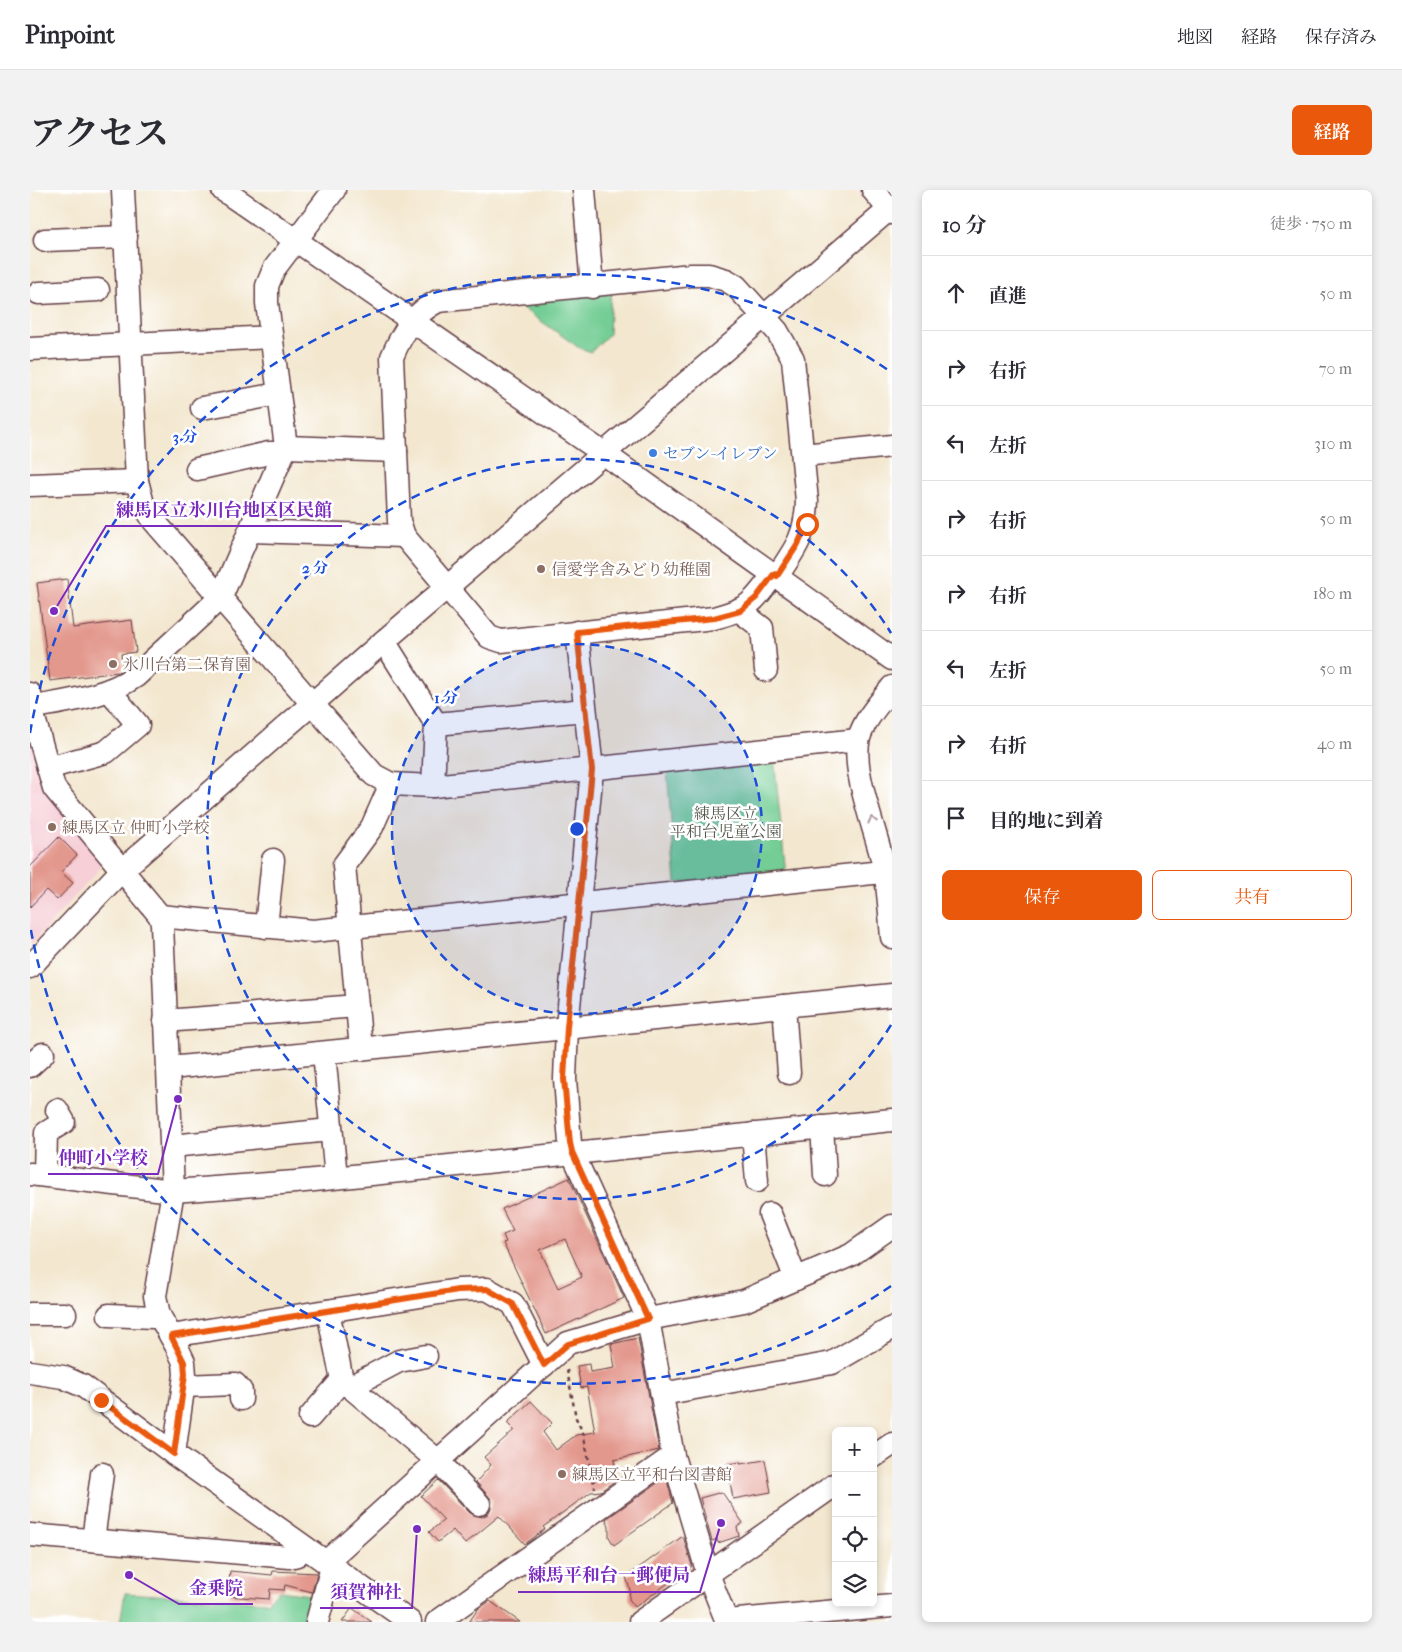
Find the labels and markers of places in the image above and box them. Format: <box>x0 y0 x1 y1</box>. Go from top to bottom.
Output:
place label: セブン-イレブン <box>663 444 778 463</box>
marker: セブン-イレブン <box>647 447 659 459</box>
callout: 練馬区立氷川台地区区民館 <box>106 493 342 526</box>
place label: 信愛学舎みどり幼稚園 <box>551 560 711 579</box>
marker: 信愛学舎みどり幼稚園 <box>535 563 547 575</box>
place label: 氷川台第二保育園 <box>123 655 251 674</box>
marker: 氷川台第二保育園 <box>107 658 119 670</box>
place label: 練馬区立 仲町小学校 <box>62 818 209 837</box>
centre of rings <box>568 820 586 838</box>
marker: 練馬区立 仲町小学校 <box>46 821 58 833</box>
callout: 仲町小学校 <box>48 1141 158 1174</box>
place label: 練馬区立平和台図書館 <box>572 1465 732 1484</box>
marker: 練馬区立平和台図書館 <box>556 1468 568 1480</box>
callout: 練馬平和台一郵便局 <box>518 1559 700 1592</box>
callout: 金乗院 <box>179 1571 253 1604</box>
callout: 須賀神社 <box>320 1575 412 1608</box>

